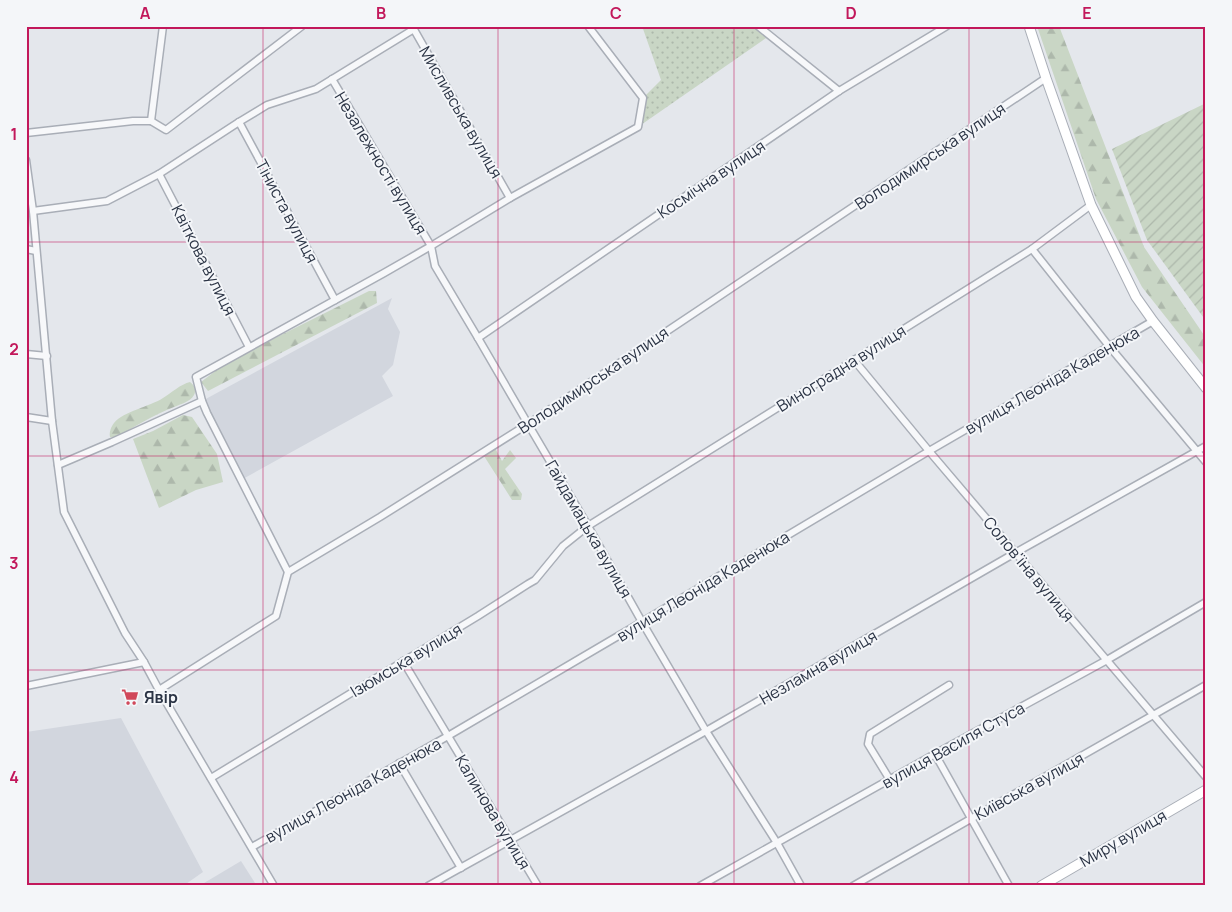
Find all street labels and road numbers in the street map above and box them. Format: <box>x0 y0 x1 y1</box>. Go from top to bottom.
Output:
street label: Мисливська вулиця <box>414 42 508 182</box>
street label: Незалежності вулиця <box>330 88 432 238</box>
street label: Володимирська вулиця <box>850 97 1010 215</box>
street label: Космічна вулиця <box>653 135 769 223</box>
street label: Тіниста вулиця <box>251 155 323 267</box>
street label: Квіткова вулиця <box>167 201 241 319</box>
street label: Виноградна вулиця <box>772 319 910 417</box>
street label: Володимирська вулиця <box>513 321 673 439</box>
street label: вулиця Леоніда Каденюка <box>961 321 1143 439</box>
street label: Гайдамацька вулиця <box>540 456 638 602</box>
street label: Солов'їна вулиця <box>978 512 1080 626</box>
street label: вулиця Леоніда Каденюка <box>612 526 794 646</box>
street label: Ізюмська вулиця <box>346 618 466 702</box>
street label: Незламна вулиця <box>755 624 881 710</box>
street label: вулиця Василя Стуса <box>878 697 1028 793</box>
street label: вулиця Леоніда Каденюка <box>261 732 445 848</box>
street label: Київська вулиця <box>970 747 1088 825</box>
street label: Калинова вулиця <box>450 751 536 873</box>
street label: Миру вулиця <box>1075 804 1171 872</box>

